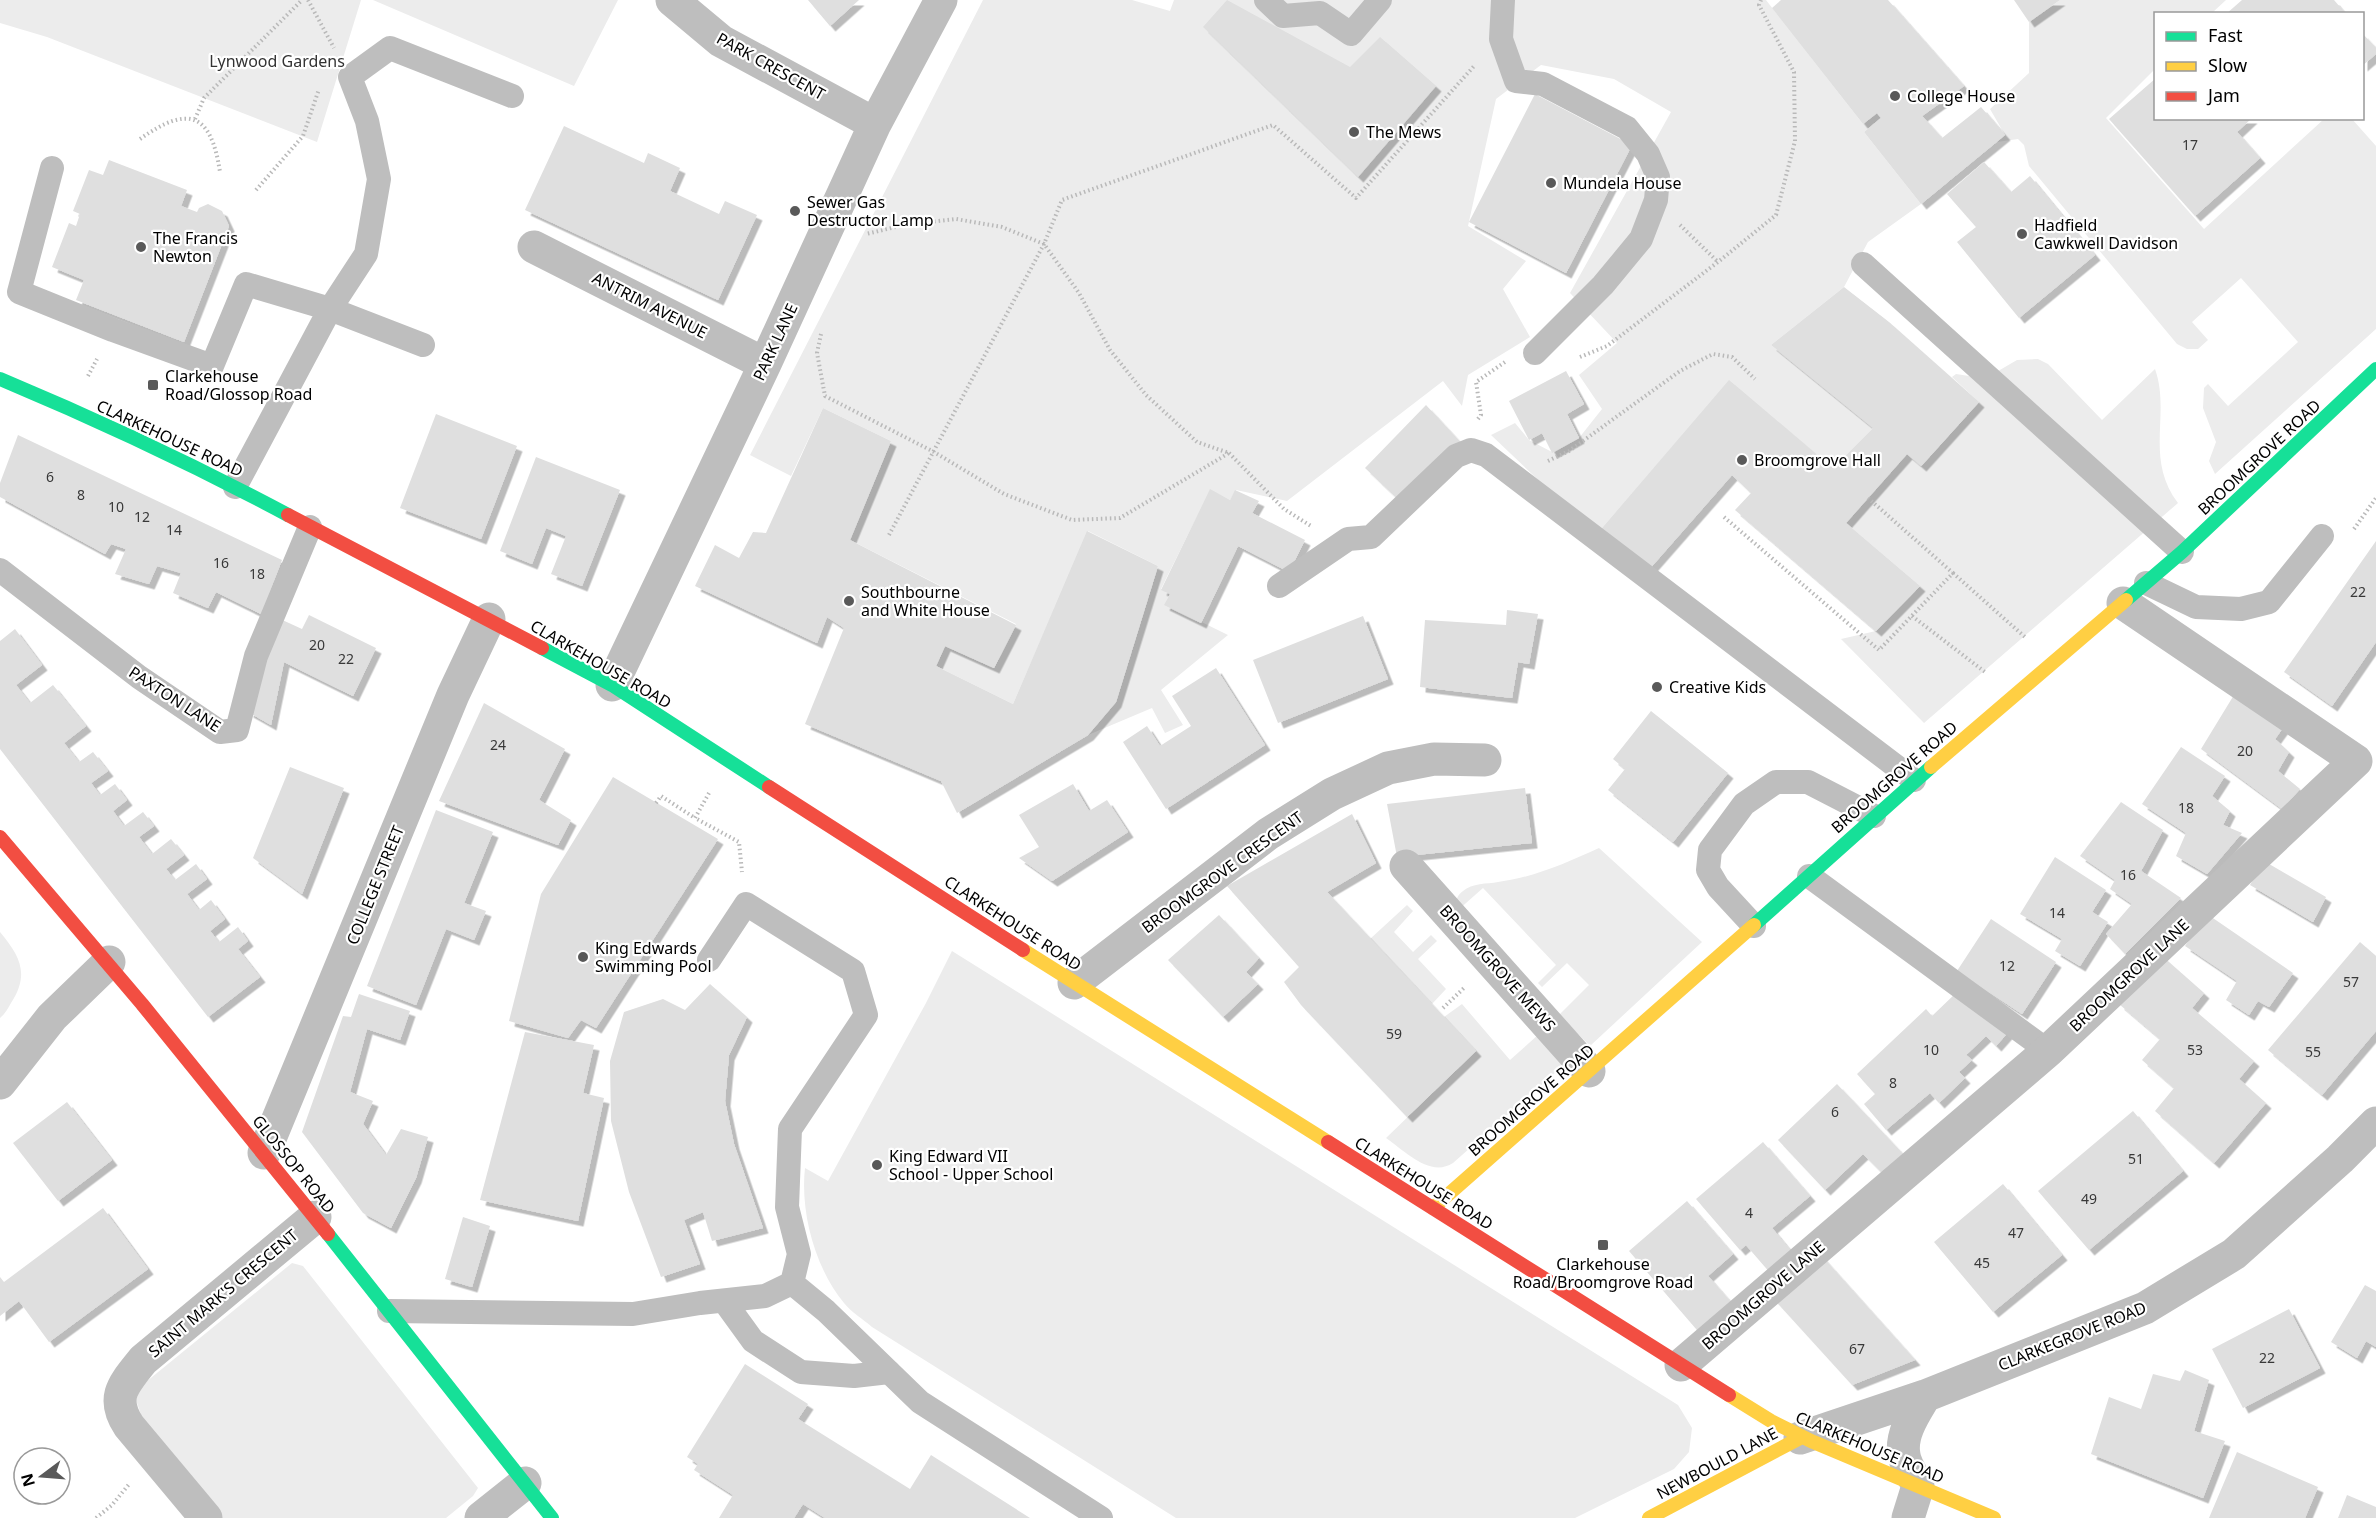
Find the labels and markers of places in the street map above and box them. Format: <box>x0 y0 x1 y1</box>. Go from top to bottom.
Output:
place label: College House <box>1907 85 2015 107</box>
marker: College House <box>1888 89 1902 103</box>
place label: The Mews <box>1366 121 1441 143</box>
marker: The Mews <box>1347 125 1361 139</box>
place label: Mundela House <box>1563 172 1682 194</box>
marker: Mundela House <box>1544 176 1558 190</box>
place label: Sewer Gas Destructor Lamp <box>807 191 934 231</box>
marker: Sewer Gas Destructor Lamp <box>788 204 802 218</box>
place label: Hadfield Cawkwell Davidson <box>2034 214 2178 254</box>
place label: The Francis Newton <box>153 227 238 267</box>
marker: Hadfield Cawkwell Davidson <box>2015 227 2029 241</box>
marker: The Francis Newton <box>134 240 148 254</box>
place label: Clarkehouse Road/Glossop Road <box>165 365 312 405</box>
marker: Clarkehouse Road/Glossop Road <box>146 378 160 392</box>
place label: Broomgrove Hall <box>1754 449 1881 471</box>
marker: Broomgrove Hall <box>1735 453 1749 467</box>
place label: Southbourne and White House <box>861 581 990 621</box>
marker: Southbourne and White House <box>842 594 856 608</box>
place label: Creative Kids <box>1669 676 1766 698</box>
marker: Creative Kids <box>1650 680 1664 694</box>
place label: King Edwards Swimming Pool <box>595 937 712 977</box>
marker: King Edwards Swimming Pool <box>576 950 590 964</box>
place label: King Edward VII School - Upper School <box>889 1145 1053 1185</box>
marker: King Edward VII School - Upper School <box>870 1158 884 1172</box>
marker: Clarkehouse Road/Broomgrove Road <box>1596 1238 1610 1252</box>
place label: Clarkehouse Road/Broomgrove Road <box>1513 1253 1693 1293</box>

